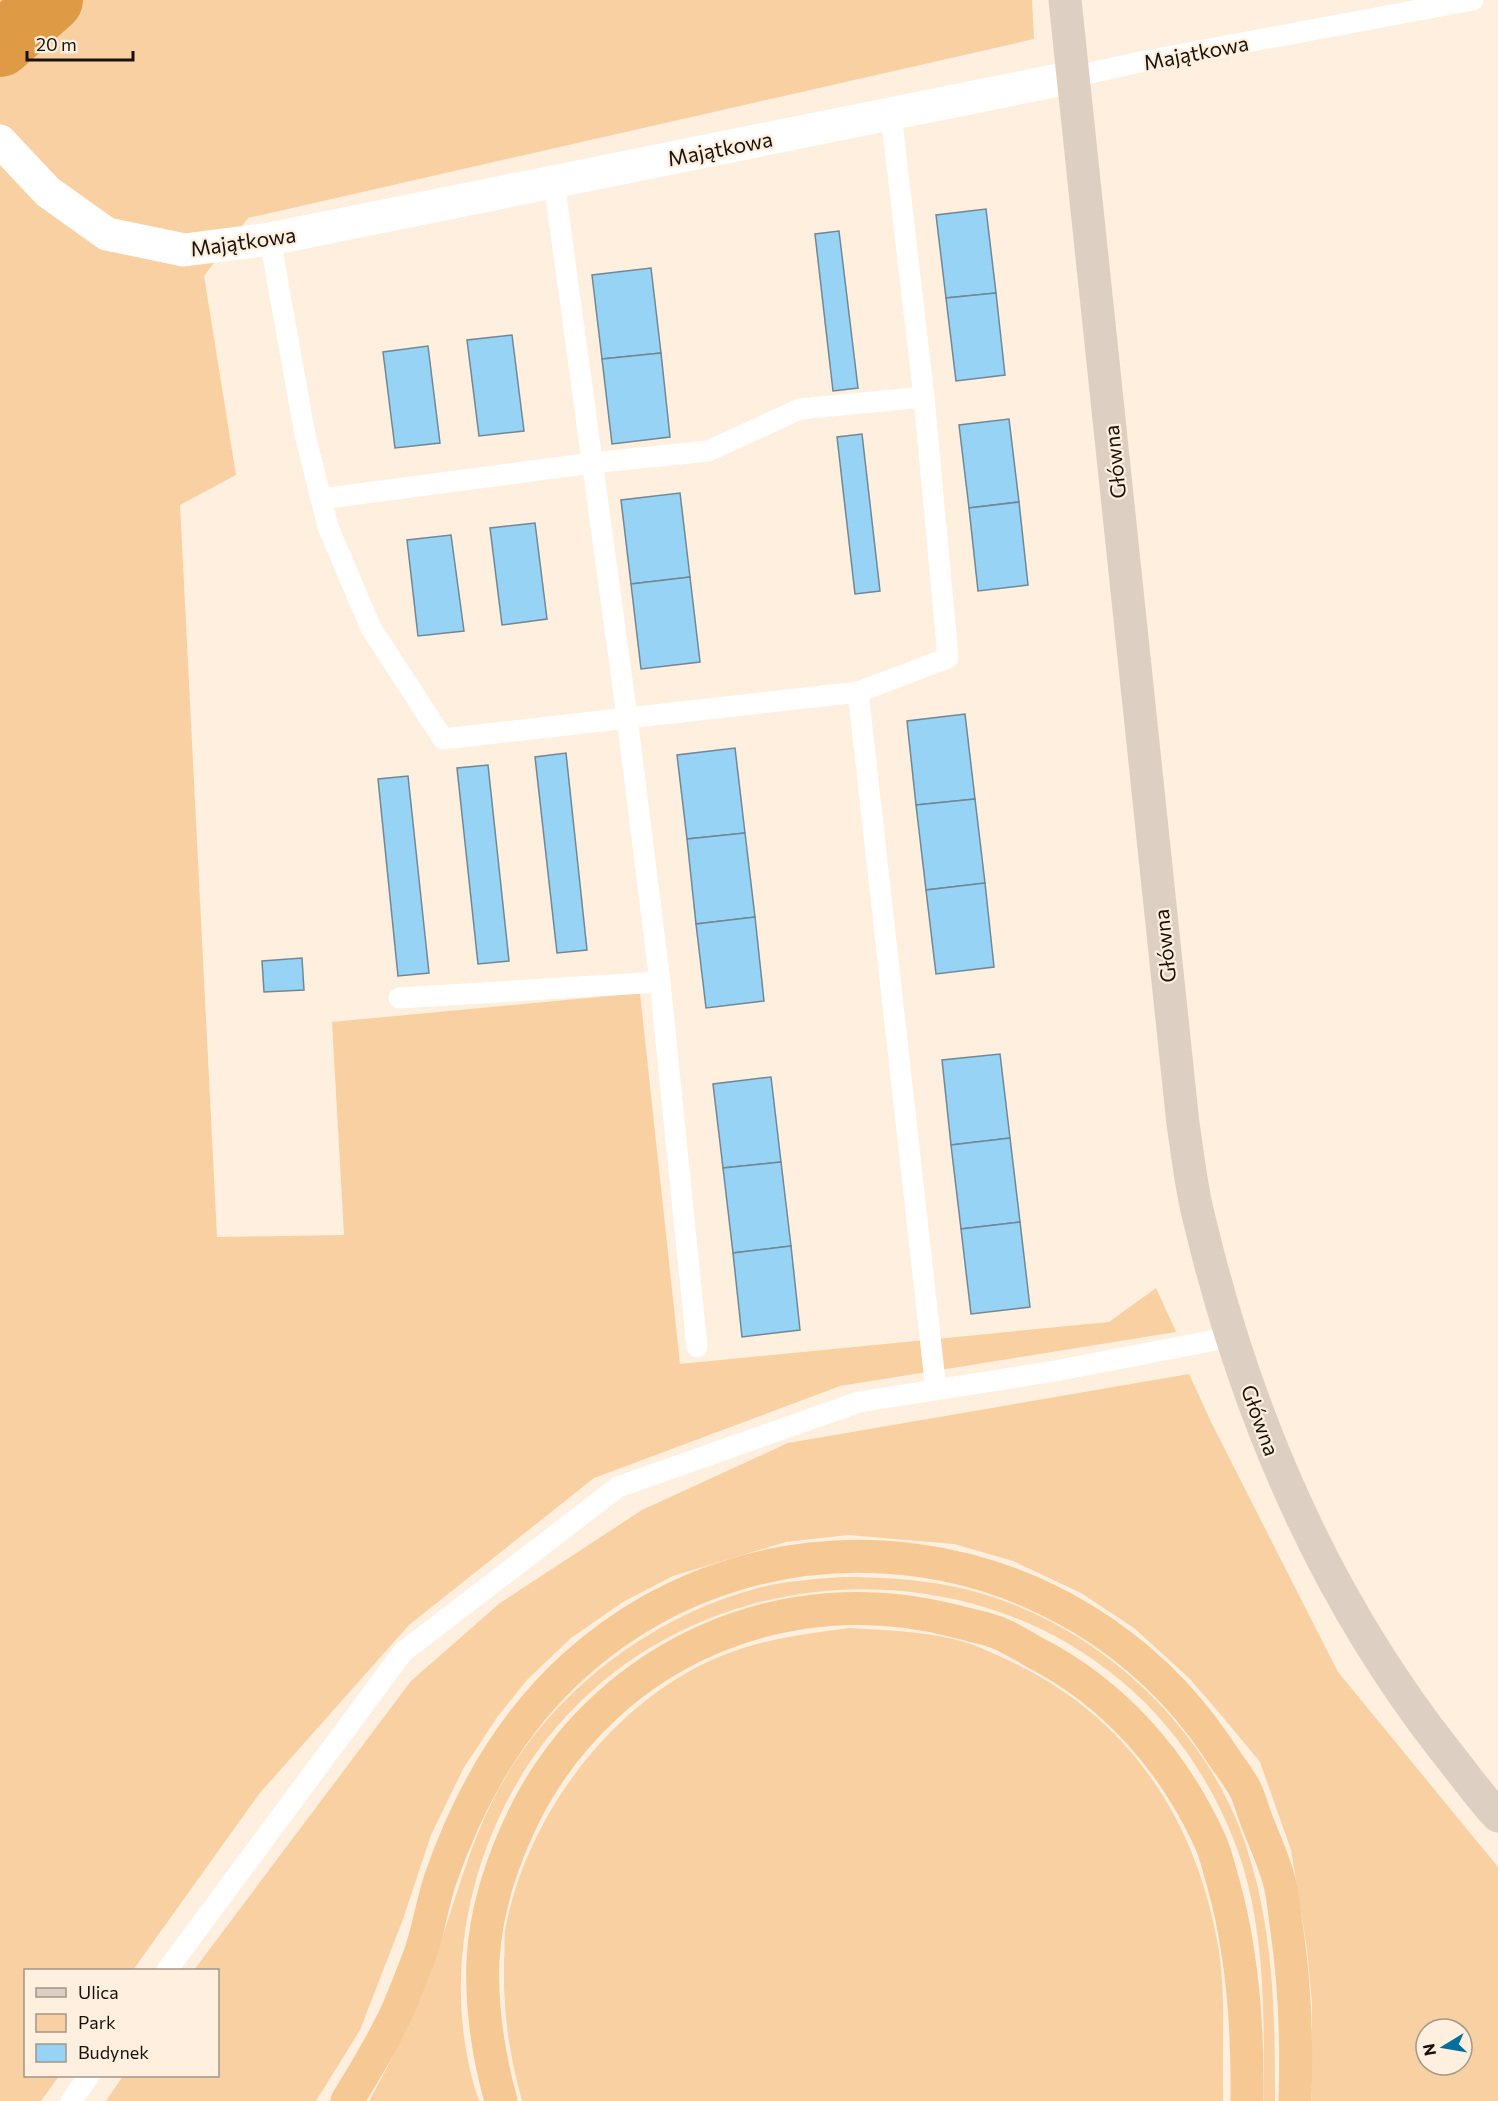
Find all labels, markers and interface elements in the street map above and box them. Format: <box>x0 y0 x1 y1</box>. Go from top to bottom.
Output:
scale bar <box>27 24 134 62</box>
street label: Majątkowa <box>1141 30 1251 74</box>
text: 20 m <box>36 33 77 55</box>
street label: Majątkowa <box>665 126 775 170</box>
street label: Majątkowa <box>189 221 297 261</box>
street label: Główna <box>1098 424 1130 500</box>
street label: Główna <box>1148 908 1180 984</box>
street label: Główna <box>1237 1381 1285 1459</box>
legend <box>24 1969 219 2077</box>
text: Ulica <box>78 1981 119 2003</box>
text: Park <box>78 2011 116 2033</box>
north arrow <box>1414 2017 1474 2077</box>
text: Budynek <box>78 2041 149 2063</box>
text: N <box>1418 2042 1439 2058</box>

